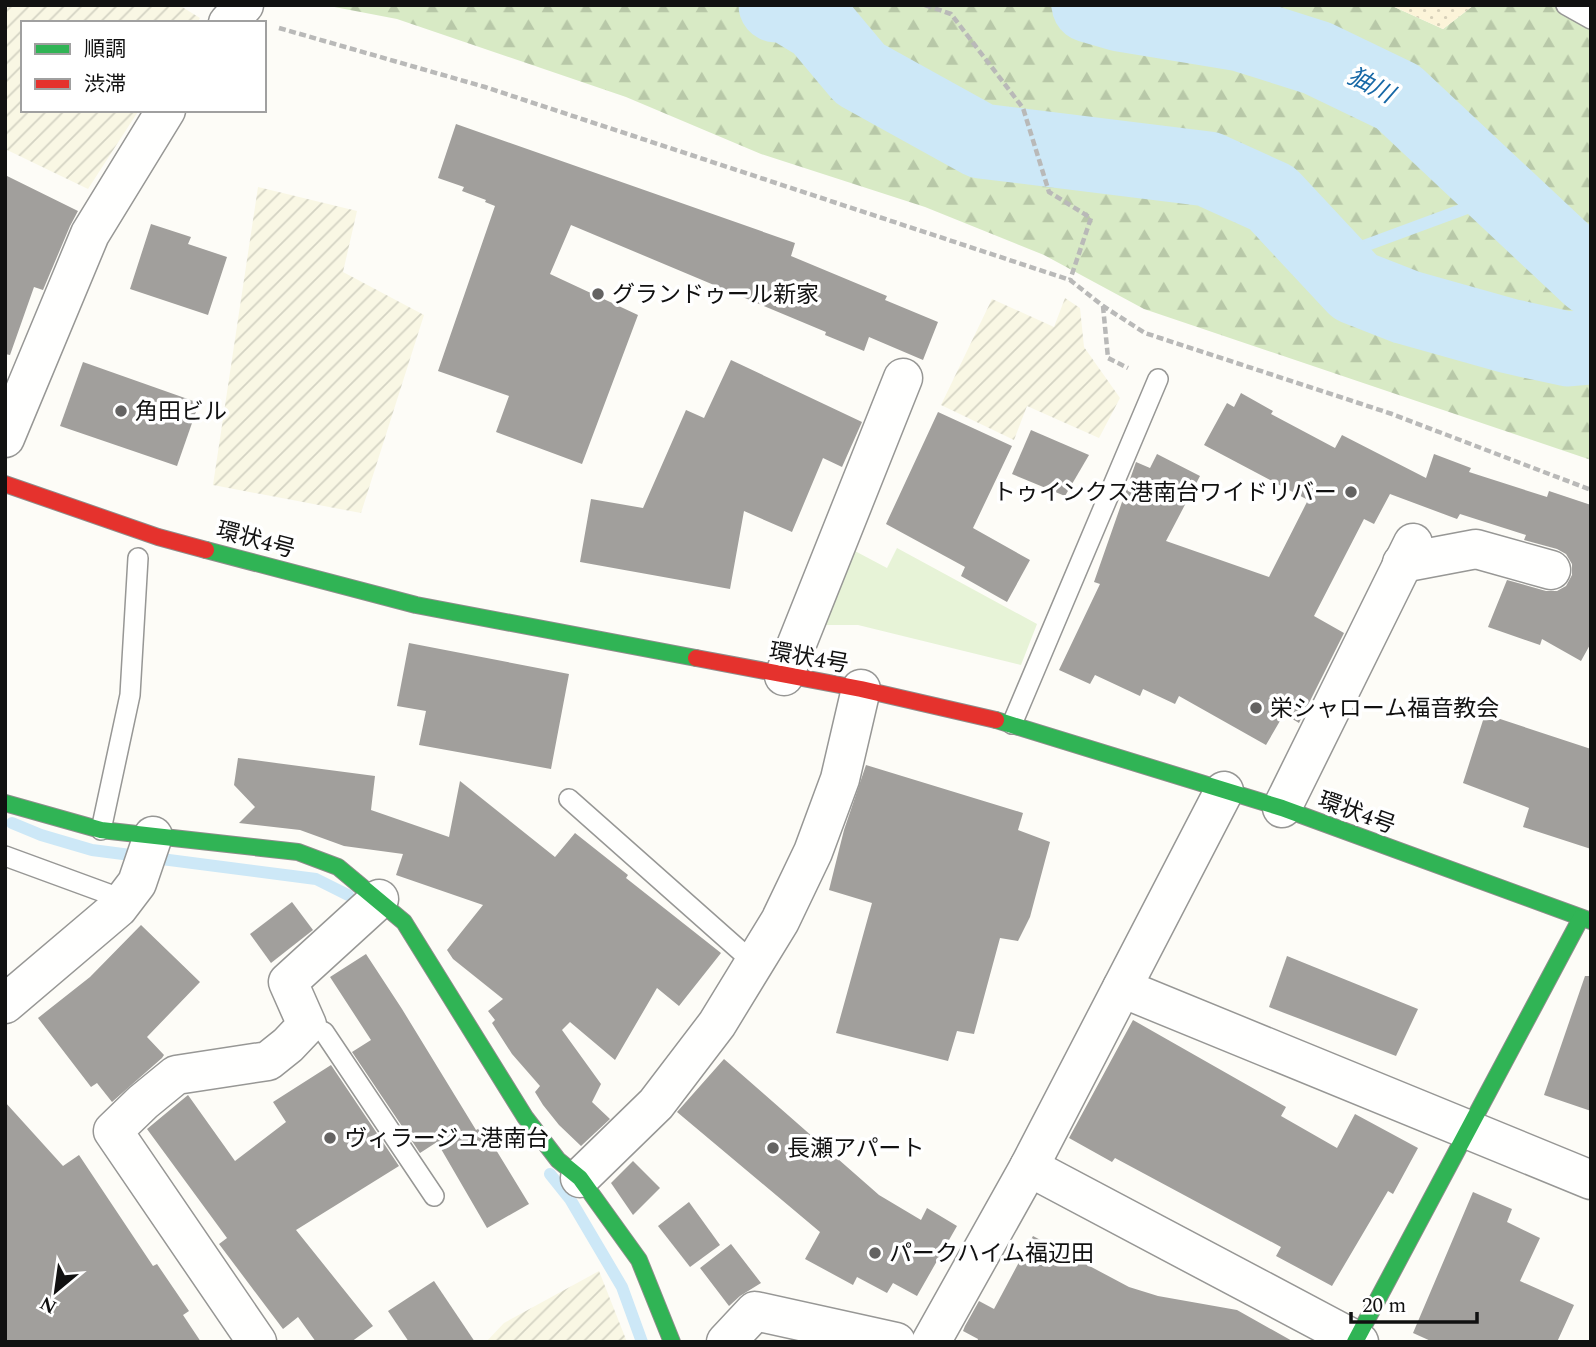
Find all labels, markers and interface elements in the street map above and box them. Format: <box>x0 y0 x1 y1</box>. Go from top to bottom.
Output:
legend <box>21 21 266 112</box>
text: 順調 <box>84 34 126 66</box>
water label: 㹨川 <box>1341 59 1403 114</box>
text: 渋滞 <box>84 69 126 101</box>
place label: グランドゥール新家 <box>612 278 819 313</box>
marker: グランドゥール新家 <box>590 286 606 302</box>
place label: 角田ビル <box>135 395 227 430</box>
marker: 角田ビル <box>113 403 129 419</box>
place label: トゥインクス港南台ワイドリバー <box>993 476 1337 511</box>
marker: トゥインクス港南台ワイドリバー <box>1343 484 1359 500</box>
street label: 環状4号 <box>212 513 299 568</box>
street label: 環状4号 <box>766 634 851 683</box>
place label: 栄シャローム福音教会 <box>1270 692 1499 727</box>
marker: 栄シャローム福音教会 <box>1248 700 1264 716</box>
street label: 環状4号 <box>1313 783 1400 844</box>
place label: ヴィラージュ港南台 <box>344 1122 549 1157</box>
marker: ヴィラージュ港南台 <box>322 1130 338 1146</box>
place label: 長瀬アパート <box>787 1132 925 1167</box>
marker: 長瀬アパート <box>765 1140 781 1156</box>
place label: パークハイム福辺田 <box>889 1237 1094 1272</box>
marker: パークハイム福辺田 <box>867 1245 883 1261</box>
north arrow <box>21 1256 91 1326</box>
scale bar <box>1351 1280 1477 1324</box>
text: N <box>35 1288 62 1321</box>
text: 20 m <box>1362 1290 1406 1322</box>

